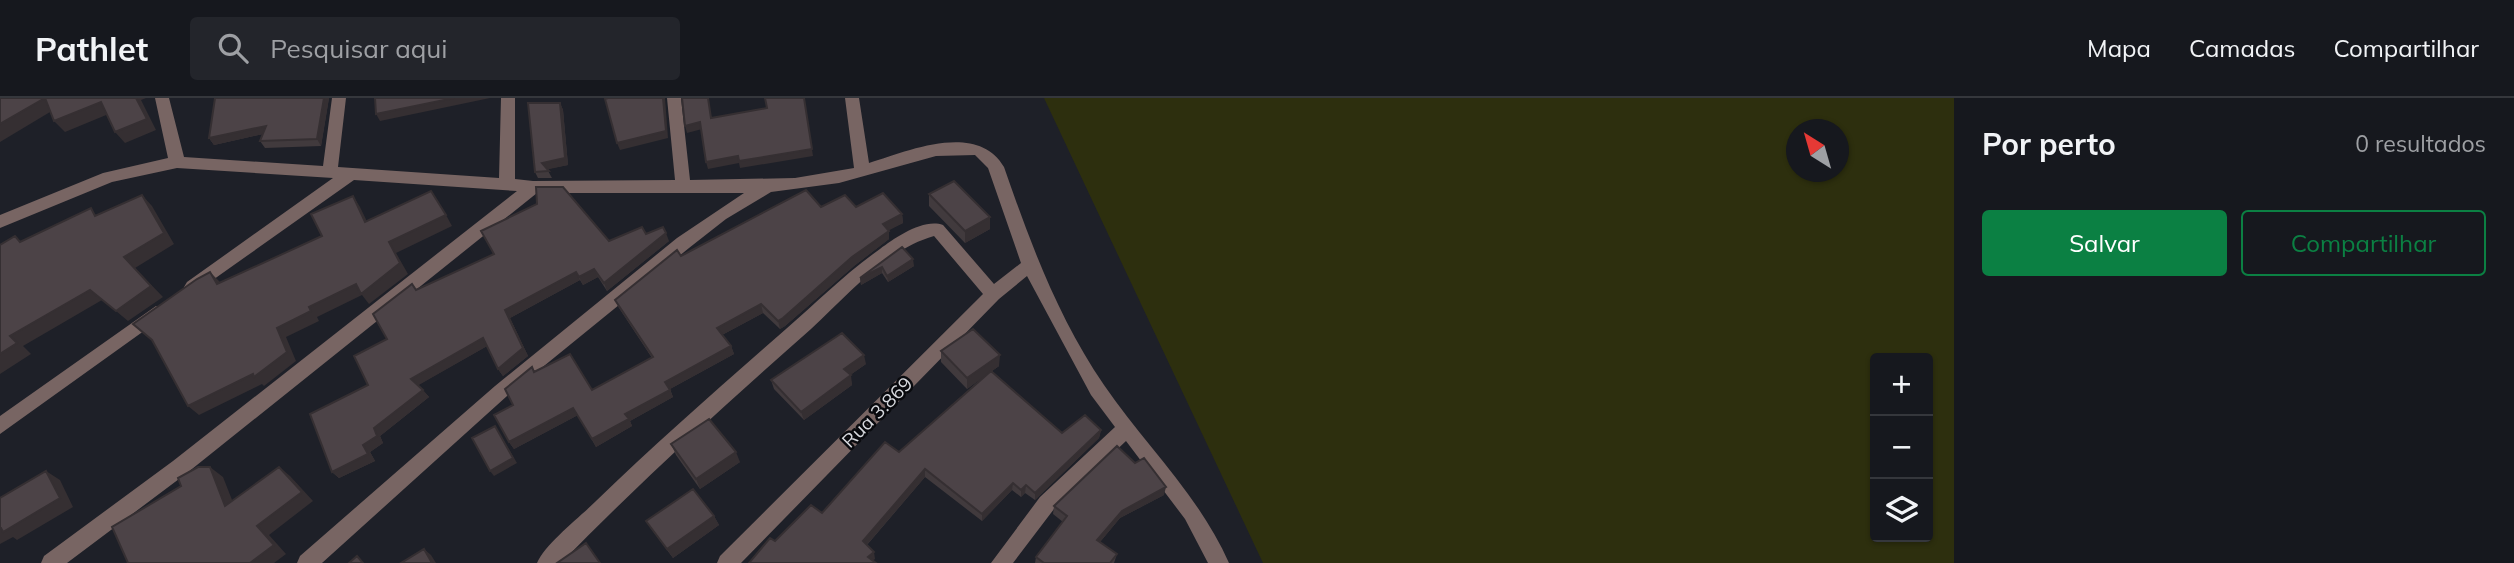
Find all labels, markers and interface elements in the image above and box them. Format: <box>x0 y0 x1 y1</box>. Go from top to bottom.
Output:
search box <box>190 17 680 80</box>
text: Pathlet <box>35 28 148 69</box>
icon: search <box>214 29 252 67</box>
text: Pesquisar aqui <box>270 32 448 65</box>
text: Mapa <box>2087 33 2151 63</box>
text: Camadas <box>2189 33 2296 63</box>
text: Compartilhar <box>2334 33 2479 63</box>
north arrow <box>1786 119 1849 182</box>
text: Por perto <box>1982 125 2116 163</box>
text: 0 resultados <box>2355 129 2486 158</box>
button: Salvar <box>1982 210 2227 276</box>
button: Compartilhar <box>2241 210 2486 276</box>
map controls <box>1870 353 1933 542</box>
button: + <box>1870 353 1933 416</box>
street label: Rua 3.869 <box>837 372 917 452</box>
button: − <box>1870 416 1933 479</box>
button: layers <box>1870 479 1933 542</box>

